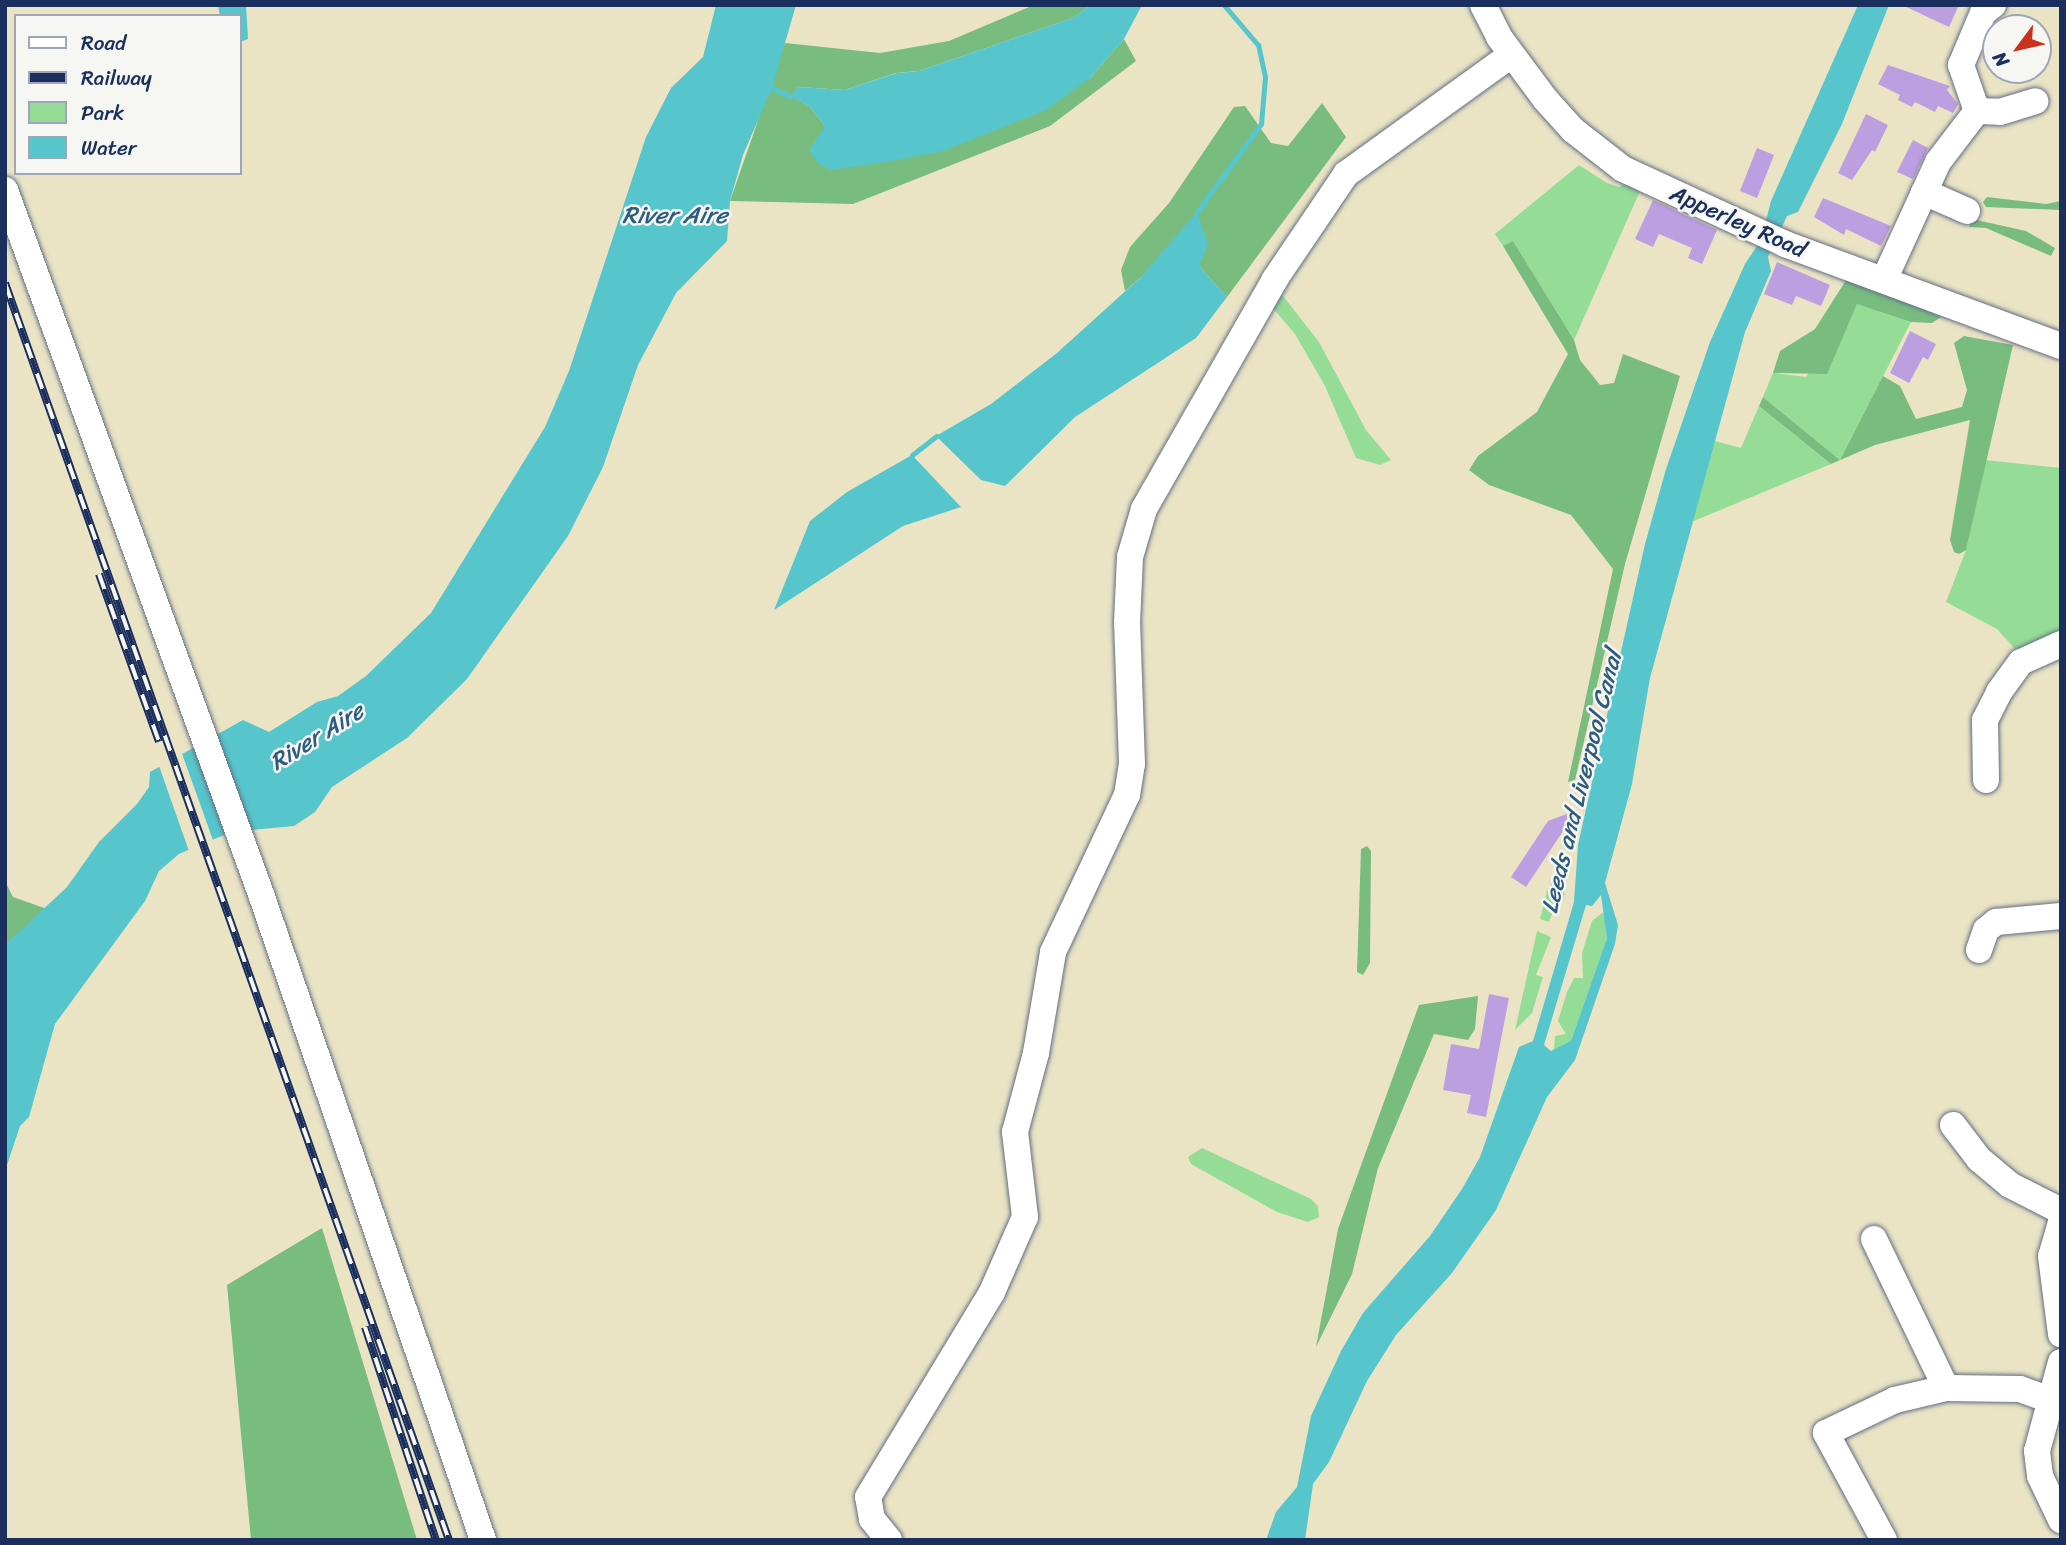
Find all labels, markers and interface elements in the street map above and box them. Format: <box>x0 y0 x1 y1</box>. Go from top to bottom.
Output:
legend <box>14 14 242 175</box>
north arrow <box>1982 14 2052 84</box>
text: Road <box>81 24 126 62</box>
text: N <box>1983 45 2018 74</box>
text: Railway <box>81 59 152 97</box>
text: Park <box>81 94 124 132</box>
text: Water <box>81 129 136 167</box>
street label: Apperley Road <box>1666 180 1810 264</box>
water label: River Aire <box>622 202 728 230</box>
water label: Leeds and Liverpool Canal <box>1535 648 1629 916</box>
water label: River Aire <box>265 697 369 777</box>

